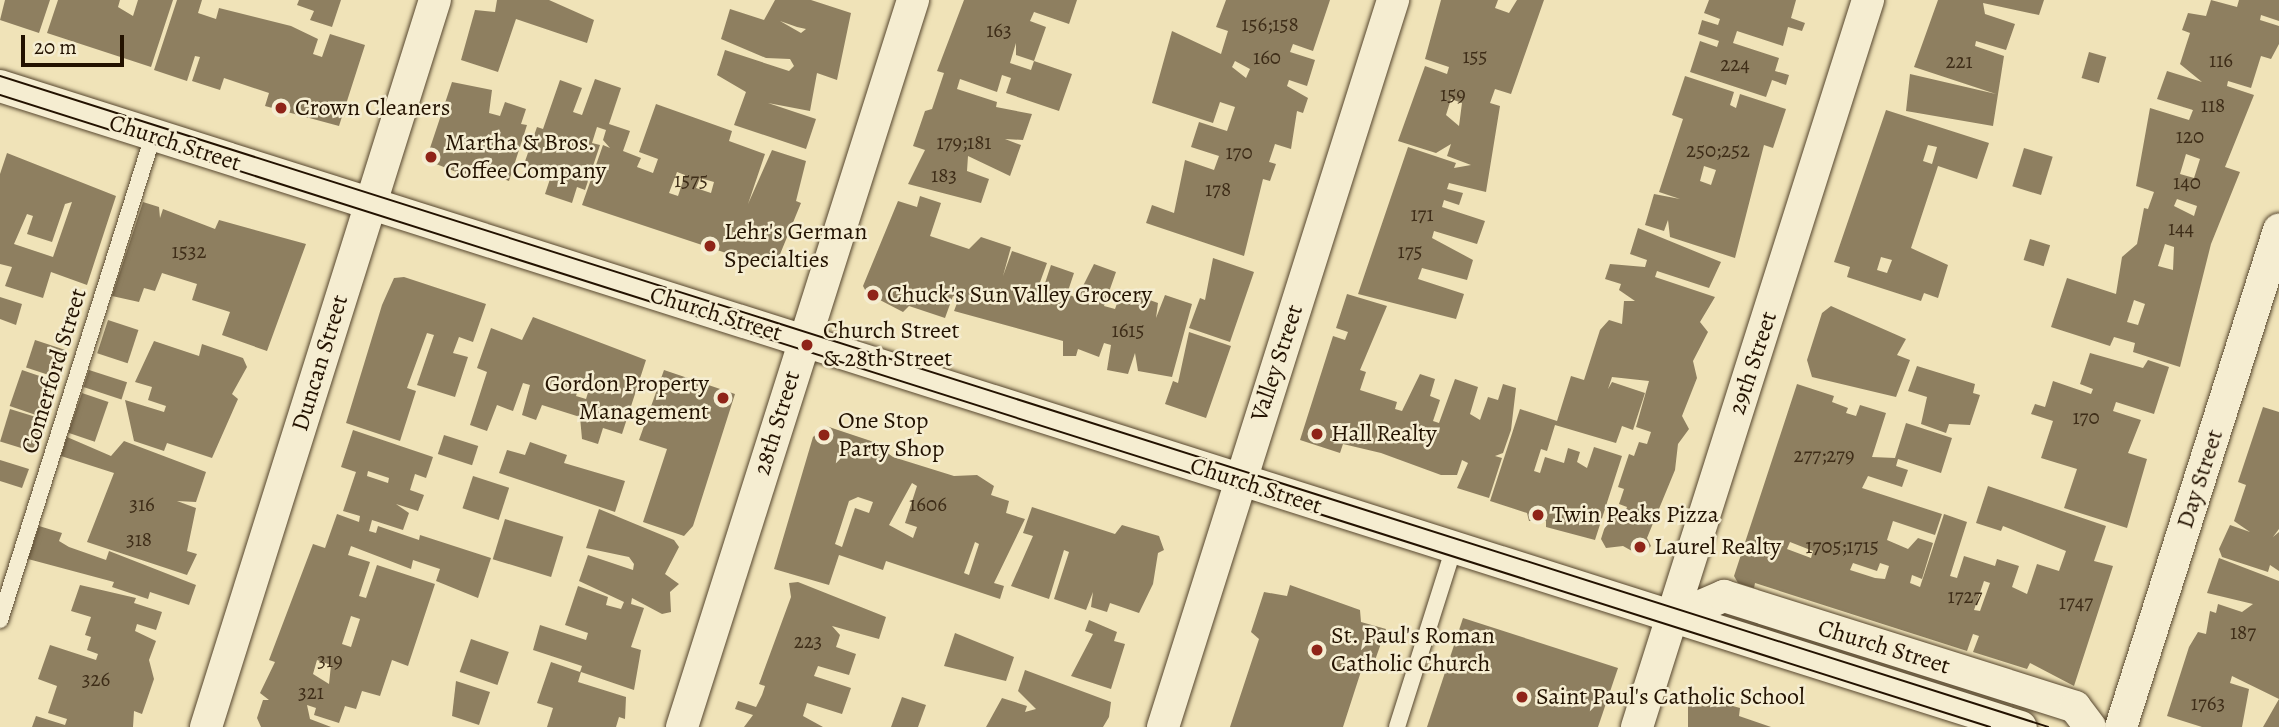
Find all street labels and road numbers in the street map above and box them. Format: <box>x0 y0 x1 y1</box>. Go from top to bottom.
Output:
street label: Church Street <box>106 108 244 178</box>
street label: Church Street <box>647 280 785 348</box>
street label: Comerford Street <box>15 285 93 457</box>
street label: Duncan Street <box>286 291 354 435</box>
street label: Valley Street <box>1245 301 1309 425</box>
street label: 29th Street <box>1723 308 1783 418</box>
street label: 28th Street <box>748 367 806 479</box>
street label: Day Street <box>2171 426 2229 532</box>
street label: Church Street <box>1187 451 1325 521</box>
street label: Church Street <box>1815 613 1953 681</box>

